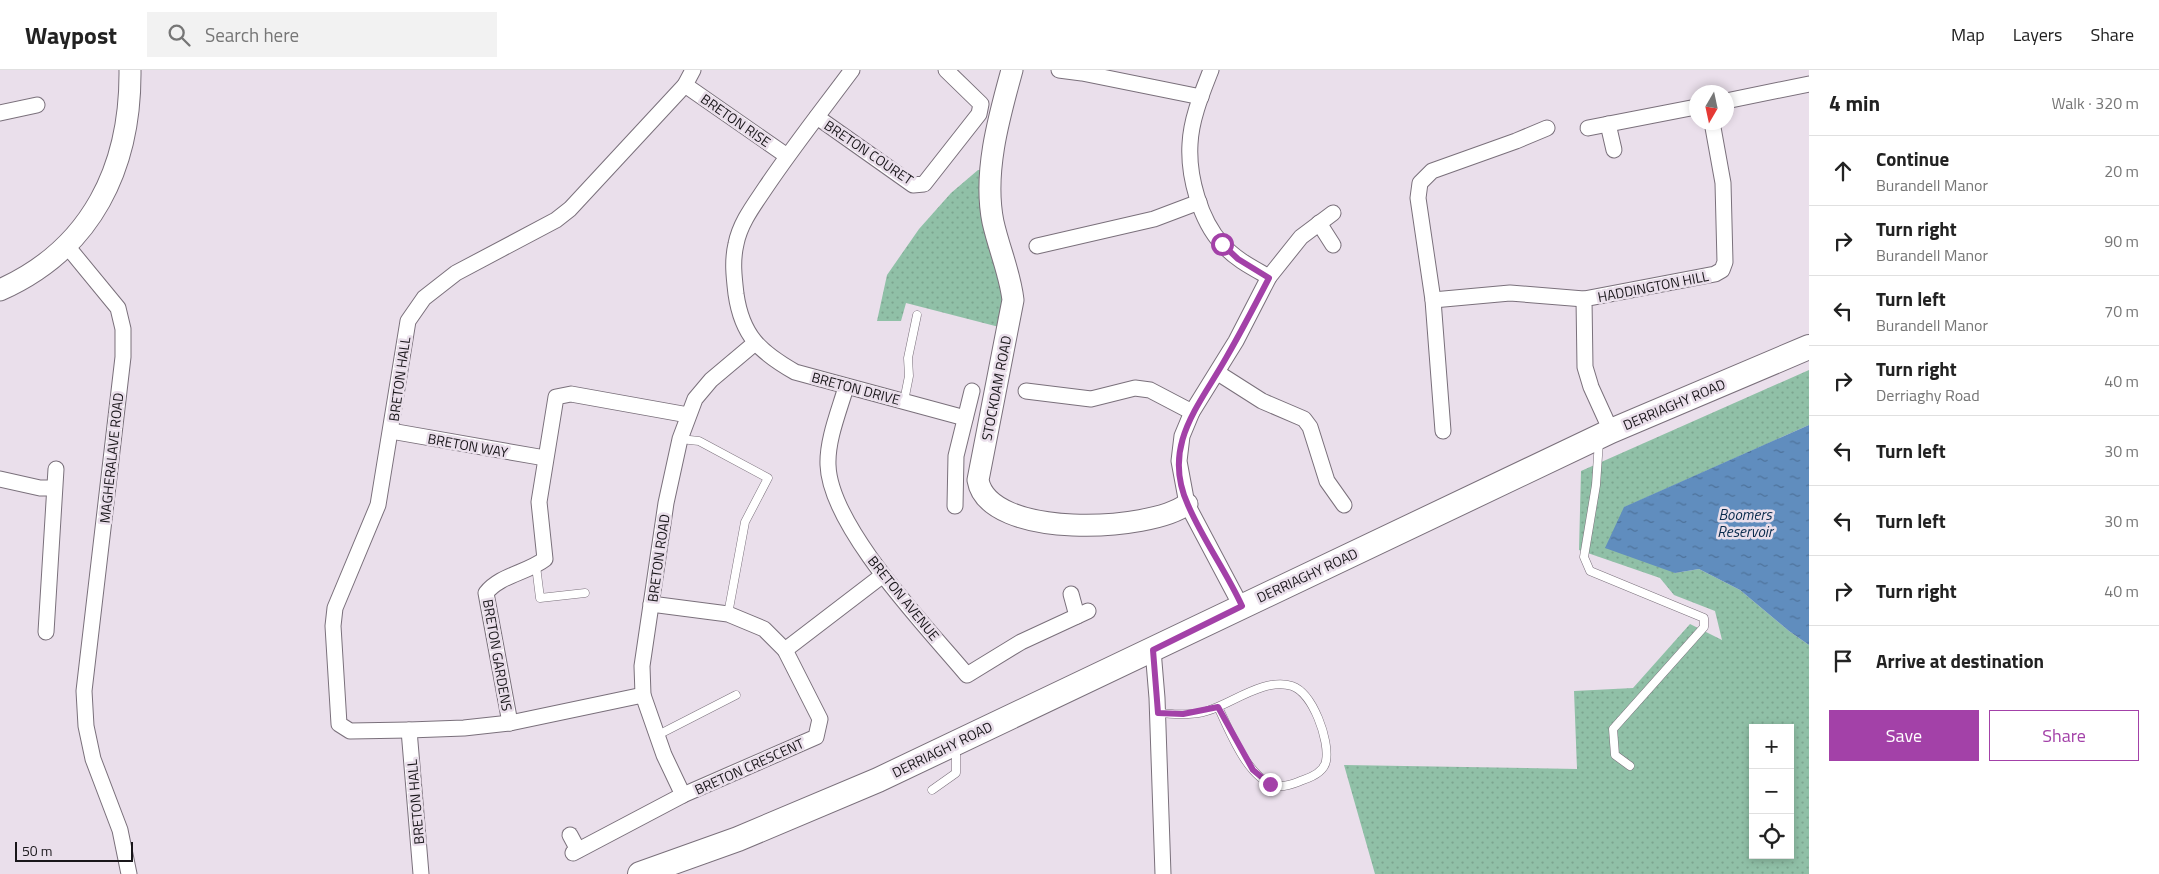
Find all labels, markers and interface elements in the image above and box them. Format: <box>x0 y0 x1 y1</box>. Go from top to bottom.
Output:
search box <box>147 12 497 57</box>
text: Waypost <box>25 17 117 53</box>
text: Search here <box>205 20 299 49</box>
icon: search <box>165 21 193 49</box>
text: Map <box>1951 21 1985 48</box>
text: Layers <box>2013 21 2062 48</box>
text: Share <box>2090 21 2134 48</box>
north arrow <box>1689 85 1734 130</box>
text: 4 min <box>1829 87 1880 119</box>
street label: BRETON RISE <box>697 88 776 152</box>
text: Walk · 320 m <box>2051 91 2139 115</box>
street label: BRETON COURET <box>820 114 918 190</box>
text: Continue <box>1876 144 1949 173</box>
icon: ahead <box>1829 157 1857 185</box>
text: 20 m <box>2104 159 2139 183</box>
text: Burandell Manor <box>1876 173 1988 197</box>
text: Turn right <box>1876 214 1957 243</box>
icon: right <box>1829 227 1857 255</box>
text: 90 m <box>2104 229 2139 253</box>
route start <box>1211 233 1234 256</box>
text: Burandell Manor <box>1876 243 1988 267</box>
street label: HADDINGTON HILL <box>1596 265 1711 307</box>
text: Turn left <box>1876 284 1946 313</box>
icon: left <box>1829 297 1857 325</box>
text: 70 m <box>2104 299 2139 323</box>
text: Burandell Manor <box>1876 313 1988 337</box>
street label: STOCKDAM ROAD <box>976 334 1016 442</box>
street label: BRETON HALL <box>383 335 415 423</box>
text: Turn right <box>1876 354 1957 383</box>
street label: BRETON DRIVE <box>809 366 903 410</box>
icon: right <box>1829 367 1857 395</box>
text: 40 m <box>2104 369 2139 393</box>
street label: DERRIAGHY ROAD <box>1620 373 1728 435</box>
text: Derriaghy Road <box>1876 383 1980 407</box>
street label: MAGHERALAVE ROAD <box>94 392 128 524</box>
street label: BRETON WAY <box>426 428 510 462</box>
text: Turn left <box>1876 436 1946 465</box>
icon: left <box>1829 437 1857 465</box>
text: 30 m <box>2104 439 2139 463</box>
water label: Boomers Reservoir <box>1717 503 1775 543</box>
text: Turn left <box>1876 506 1946 535</box>
icon: left <box>1829 507 1857 535</box>
text: 30 m <box>2104 509 2139 533</box>
street label: BRETON ROAD <box>641 513 675 603</box>
street label: DERRIAGHY ROAD <box>1253 542 1361 608</box>
street label: BRETON AVENUE <box>863 551 945 645</box>
text: Turn right <box>1876 576 1957 605</box>
icon: right <box>1829 577 1857 605</box>
text: 40 m <box>2104 579 2139 603</box>
street label: BRETON GARDENS <box>478 597 518 713</box>
text: Arrive at destination <box>1876 646 2044 675</box>
icon: arrive <box>1829 647 1857 675</box>
button: Save <box>1829 710 1979 761</box>
button: Share <box>1989 710 2139 761</box>
street label: DERRIAGHY ROAD <box>888 716 996 782</box>
map controls <box>1749 724 1794 859</box>
button: + <box>1749 724 1794 769</box>
street label: BRETON CRESCENT <box>691 732 808 800</box>
street label: BRETON HALL <box>401 758 429 845</box>
button: − <box>1749 769 1794 814</box>
route end <box>1259 773 1282 796</box>
button: locate <box>1749 814 1794 859</box>
scale bar <box>15 839 132 862</box>
text: 50 m <box>22 840 52 861</box>

